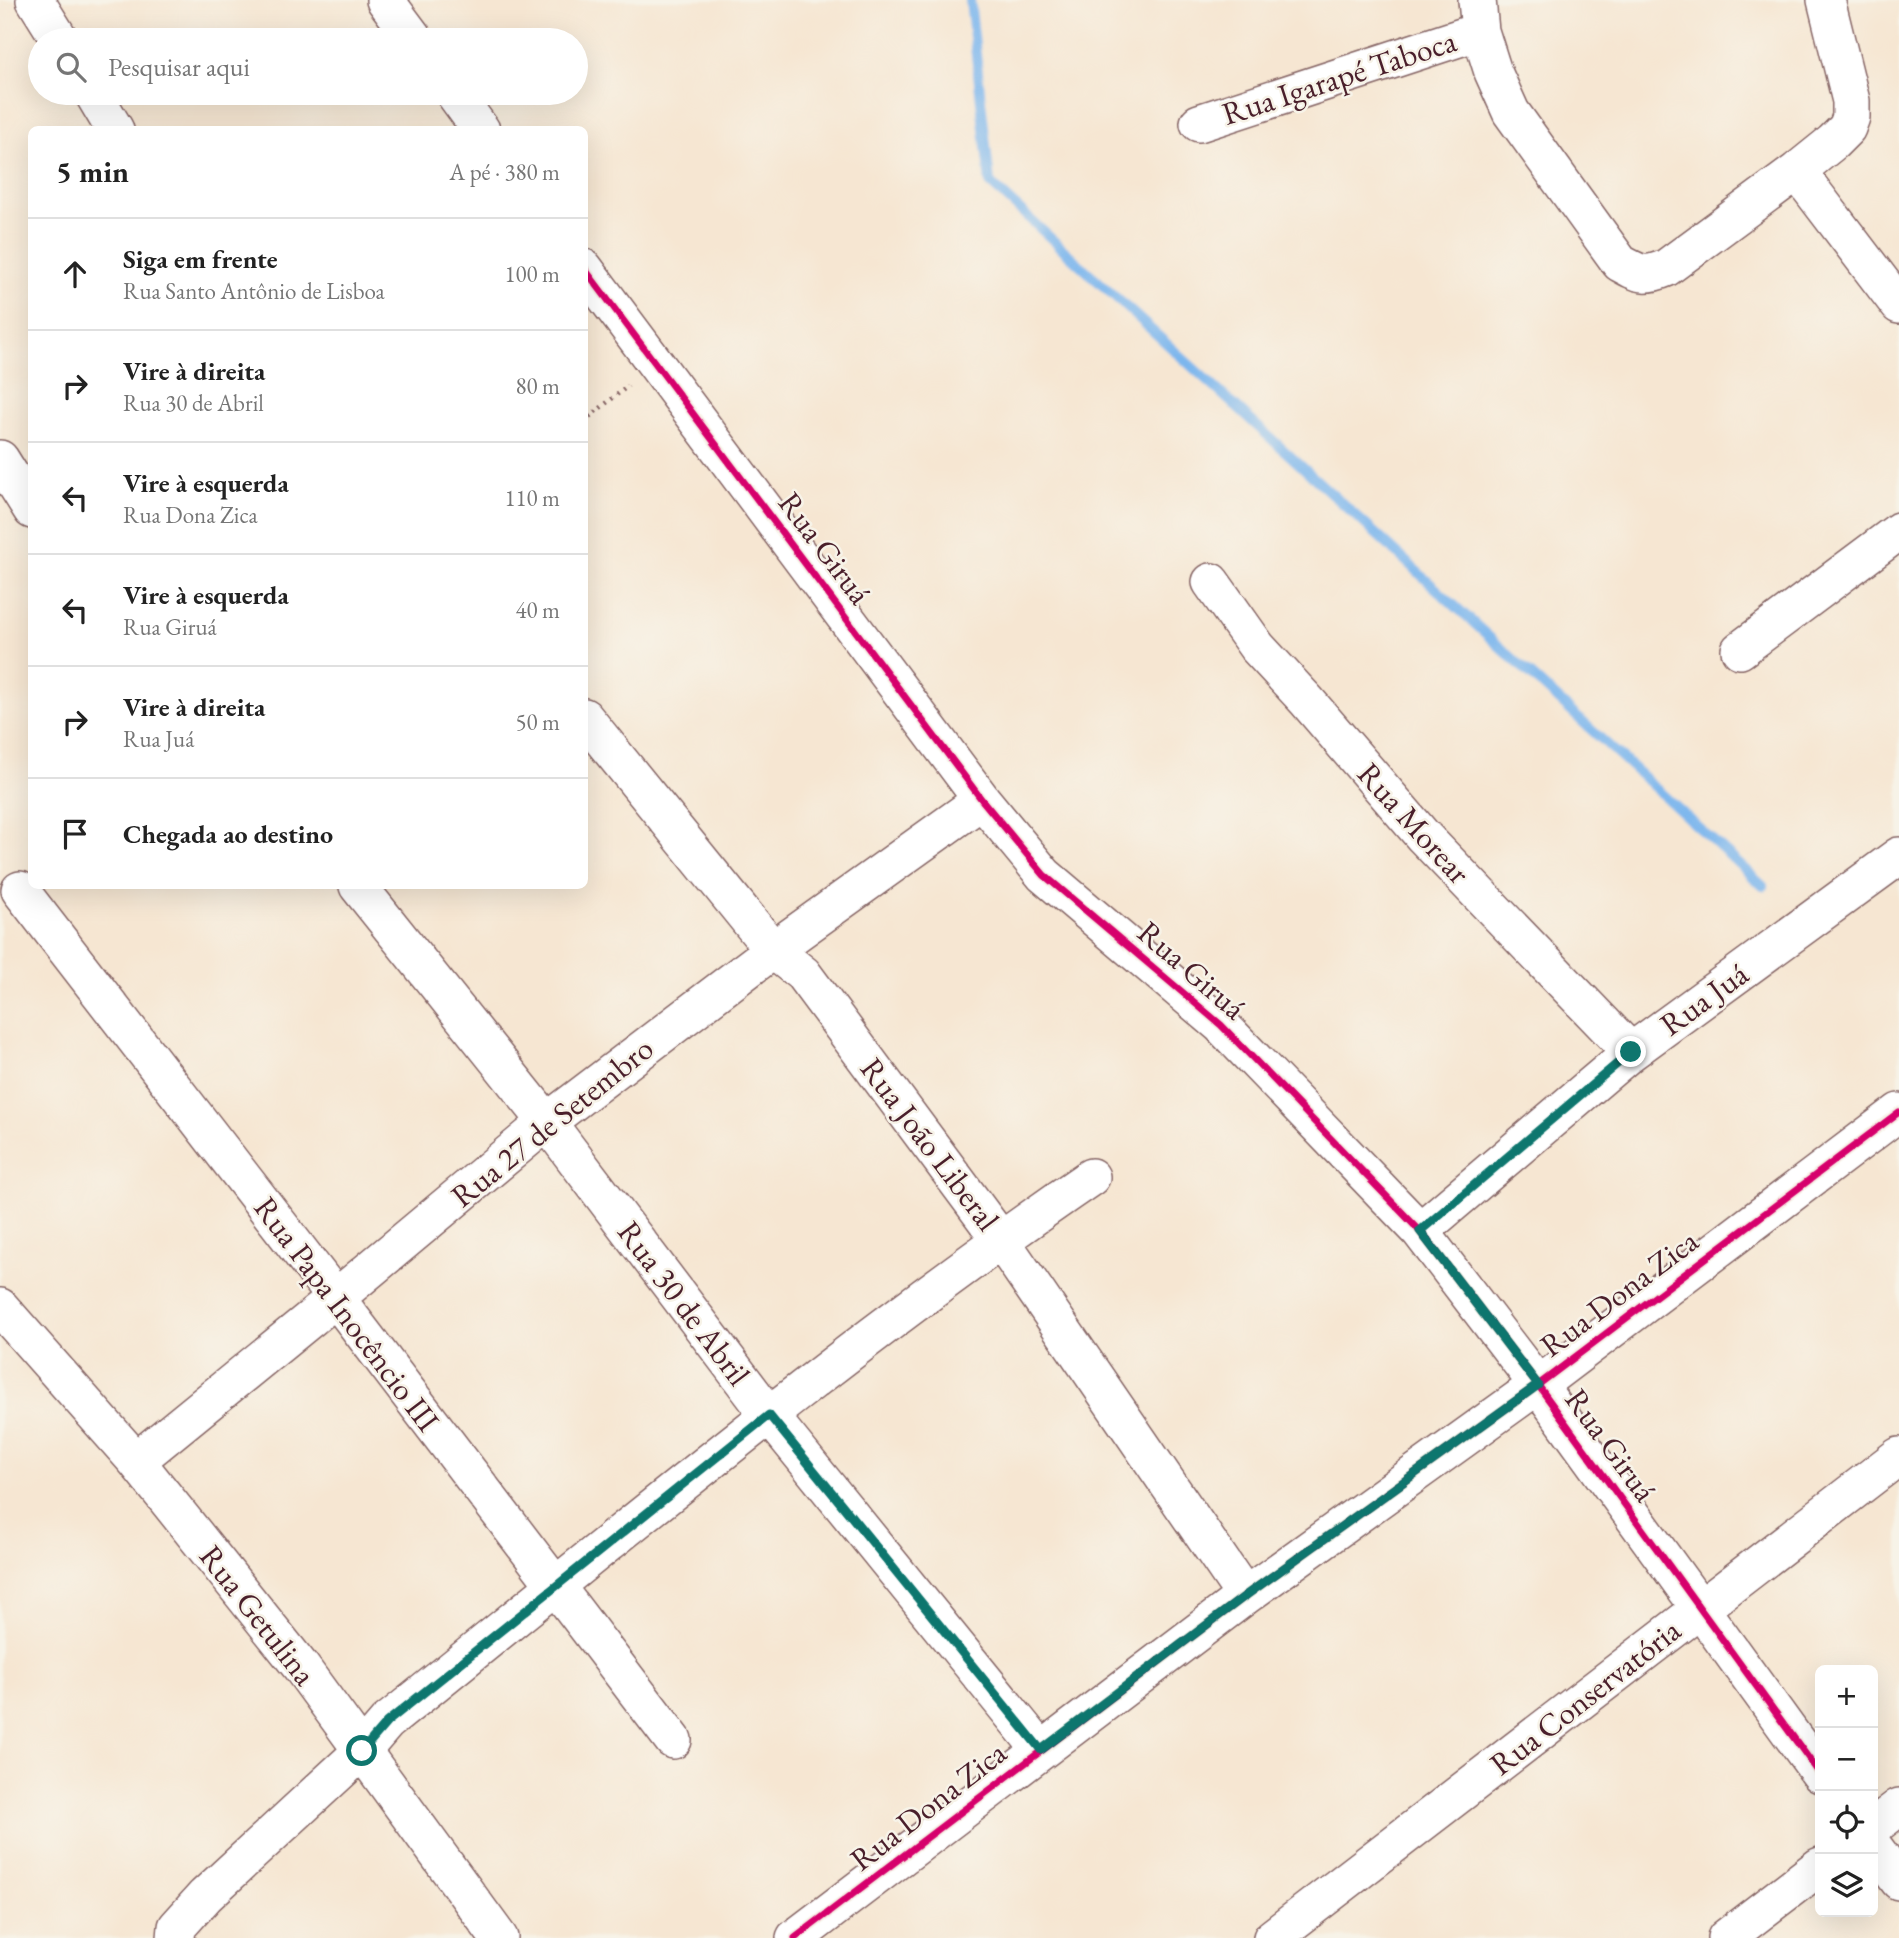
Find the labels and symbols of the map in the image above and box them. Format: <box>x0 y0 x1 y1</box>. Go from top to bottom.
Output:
street label: Rua Igarapé Taboca <box>1217 19 1462 135</box>
street label: Rua Giruá <box>769 483 881 613</box>
street label: Rua Morear <box>1348 753 1480 893</box>
street label: Rua Giruá <box>1129 911 1255 1029</box>
street label: Rua Juá <box>1651 953 1757 1045</box>
street label: Rua 27 de Setembro <box>442 1027 662 1217</box>
route end <box>1615 1036 1646 1067</box>
street label: Rua João Liberal <box>851 1049 1009 1239</box>
street label: Rua Papa Inocêncio III <box>245 1188 449 1440</box>
street label: Rua 30 de Abril <box>608 1212 760 1394</box>
street label: Rua Dona Zica <box>1532 1220 1707 1366</box>
street label: Rua Giruá <box>1556 1380 1666 1510</box>
street label: Rua Getulina <box>190 1536 326 1694</box>
street label: Rua Conservatória <box>1481 1609 1689 1785</box>
street label: Rua Dona Zica <box>841 1732 1015 1880</box>
route start <box>346 1735 377 1766</box>

